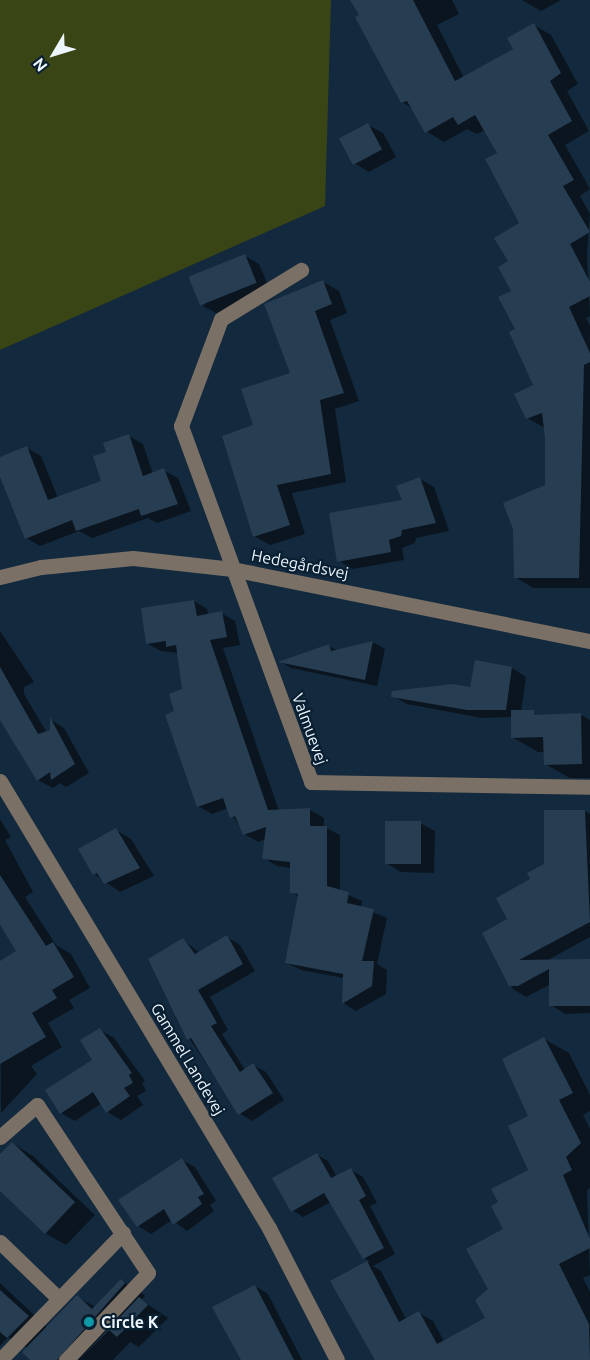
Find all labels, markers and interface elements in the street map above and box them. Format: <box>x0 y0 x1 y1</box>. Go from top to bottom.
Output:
north arrow <box>24 24 84 84</box>
text: N <box>29 55 51 75</box>
street label: Hedegårdsvej <box>250 545 350 583</box>
street label: Valmuevej <box>288 691 332 767</box>
street label: Gammel Landevej <box>147 999 229 1119</box>
place label: Circle K <box>101 1312 158 1332</box>
marker: Circle K <box>82 1315 96 1329</box>

